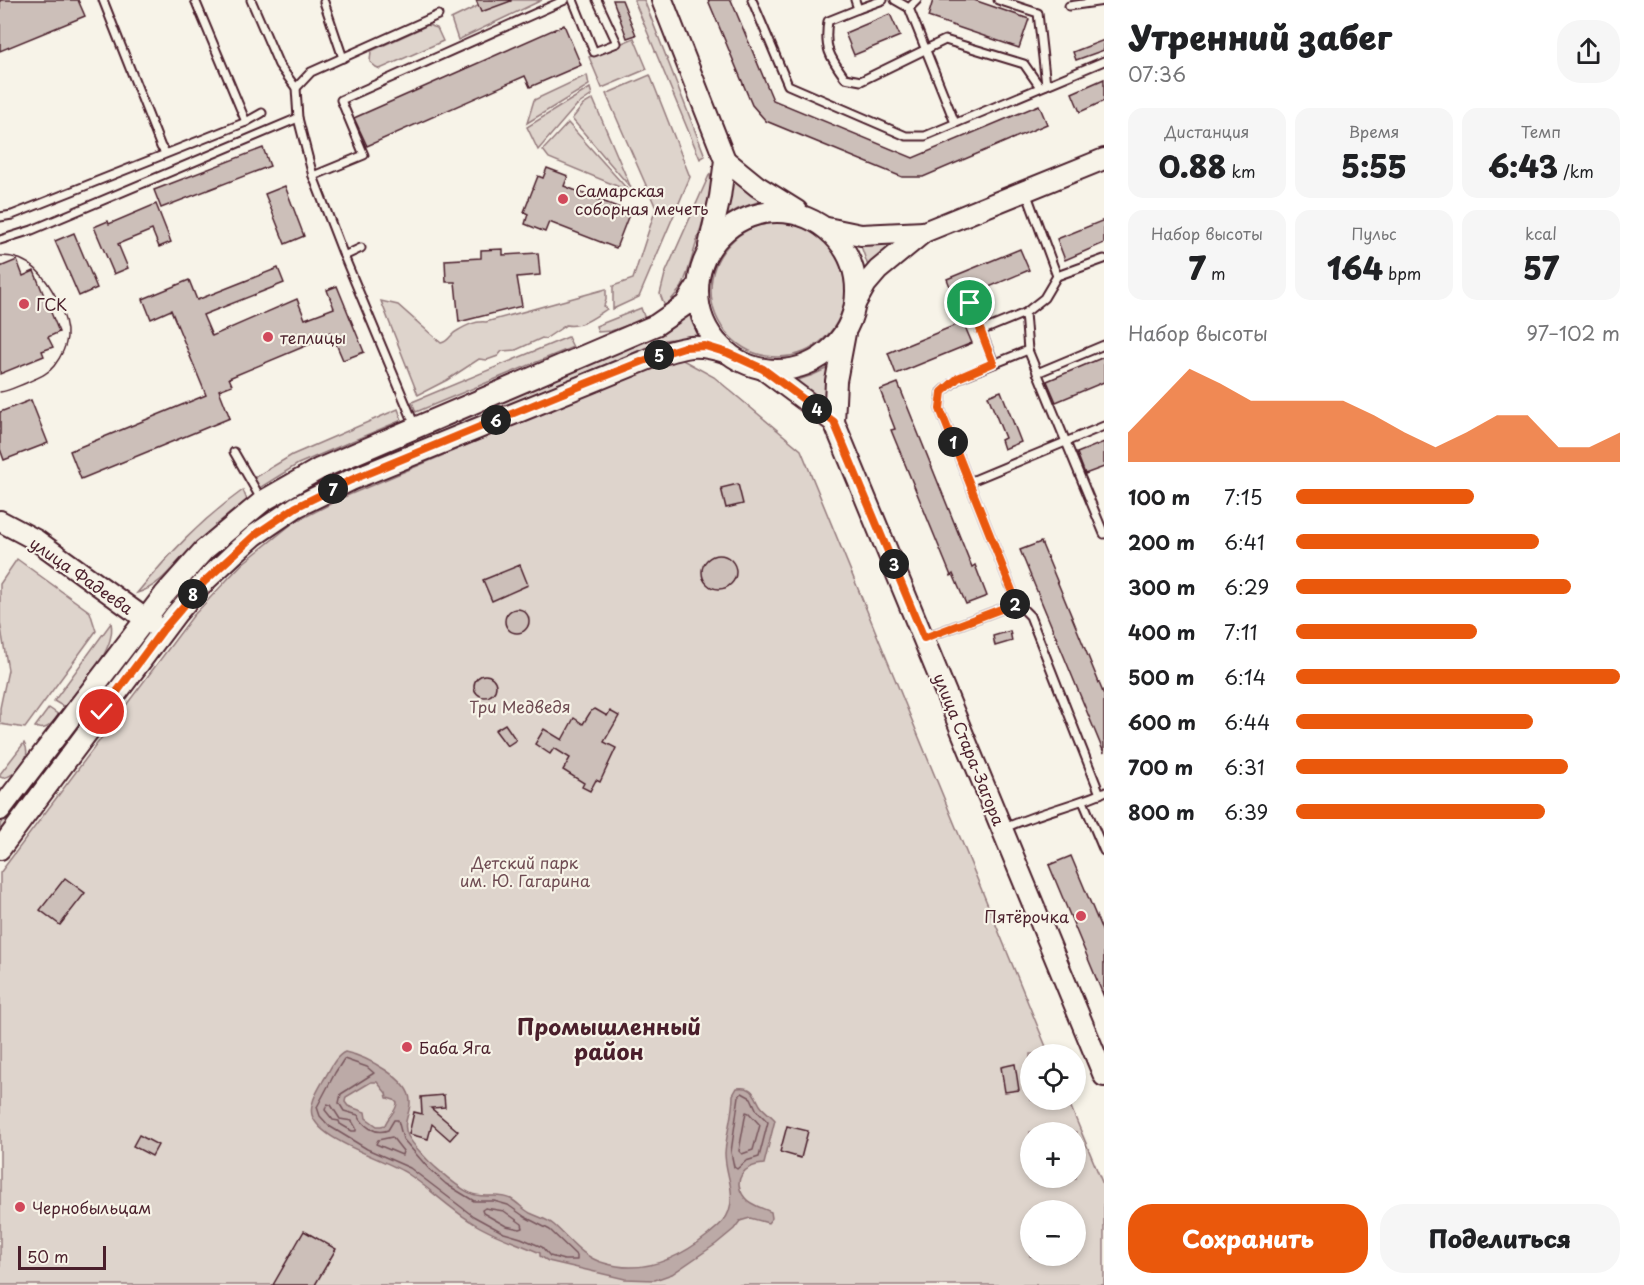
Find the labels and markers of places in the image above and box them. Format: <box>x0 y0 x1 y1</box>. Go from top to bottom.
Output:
place label: Самарская соборная мечеть <box>575 178 708 220</box>
marker: Самарская соборная мечеть <box>556 192 570 206</box>
pin <box>944 277 995 328</box>
place label: ГСК <box>36 292 67 316</box>
marker: ГСК <box>17 297 31 311</box>
place label: теплицы <box>280 325 346 349</box>
marker: теплицы <box>261 330 275 344</box>
pin: 5 <box>644 340 674 370</box>
pin: 4 <box>802 394 832 424</box>
pin: 6 <box>481 405 511 435</box>
pin: 1 <box>938 427 968 457</box>
pin: 7 <box>318 474 348 504</box>
pin: 3 <box>879 549 909 579</box>
pin: 8 <box>178 579 208 609</box>
pin: 2 <box>1000 589 1030 619</box>
pin <box>76 686 127 737</box>
place label: Пятёрочка <box>984 904 1069 928</box>
marker: Пятёрочка <box>1074 909 1088 923</box>
place label: Баба Яга <box>419 1035 491 1059</box>
marker: Баба Яга <box>400 1040 414 1054</box>
place label: Чернобыльцам <box>32 1195 151 1219</box>
marker: Чернобыльцам <box>13 1200 27 1214</box>

